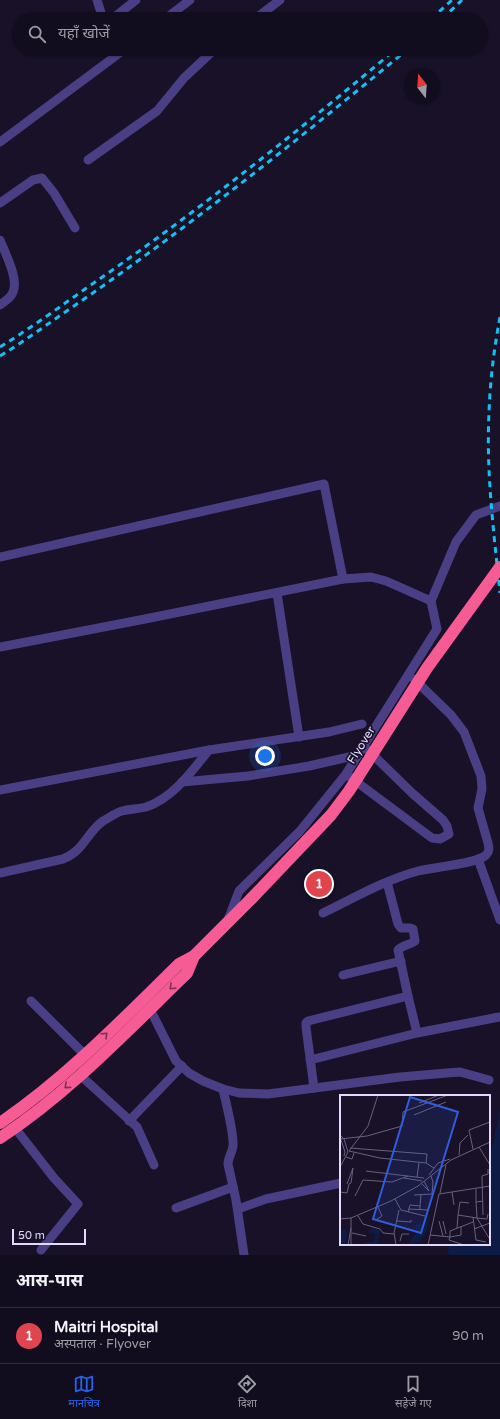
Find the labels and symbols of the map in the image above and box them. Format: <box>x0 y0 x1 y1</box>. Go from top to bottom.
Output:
north arrow <box>404 68 440 104</box>
street label: Flyover <box>344 723 378 766</box>
your location <box>255 746 275 766</box>
pin: 1 <box>306 869 332 899</box>
one-way arrow <box>169 982 177 990</box>
one-way arrow <box>100 1032 108 1040</box>
one-way arrow <box>65 1081 72 1088</box>
inset map <box>340 1095 490 1245</box>
scale bar <box>12 1227 86 1246</box>

